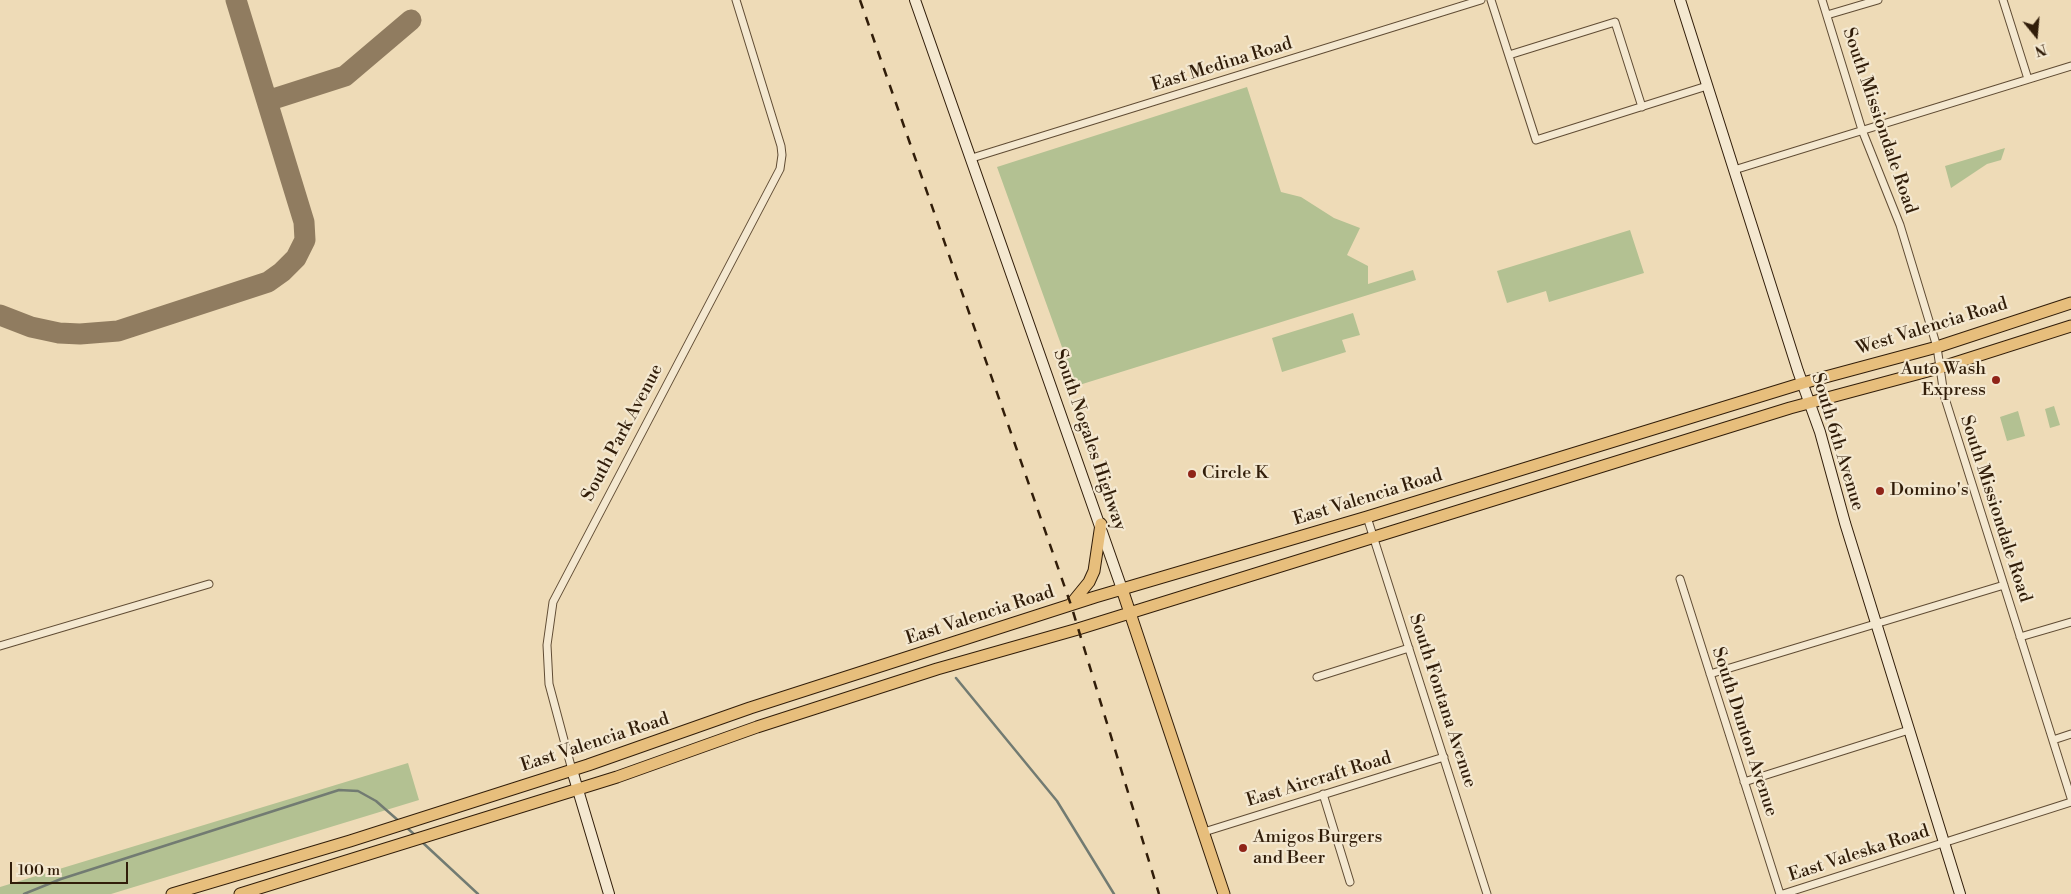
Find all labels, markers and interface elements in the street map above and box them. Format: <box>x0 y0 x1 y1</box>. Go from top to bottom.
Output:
north arrow <box>2011 10 2061 60</box>
street label: South Missiondale Road <box>1837 25 1921 217</box>
street label: East Medina Road <box>1149 33 1295 97</box>
text: N <box>2032 39 2048 60</box>
street label: West Valencia Road <box>1854 294 2010 360</box>
street label: South Nogales Highway <box>1048 347 1130 533</box>
place label: Auto Wash Express <box>1901 359 1986 402</box>
street label: South Park Avenue <box>578 361 668 505</box>
street label: South 6th Avenue <box>1806 370 1868 514</box>
marker: Auto Wash Express <box>1990 374 2002 386</box>
street label: South Missiondale Road <box>1955 413 2035 605</box>
place label: Circle K <box>1202 463 1268 485</box>
street label: East Valencia Road <box>1291 465 1445 531</box>
marker: Circle K <box>1186 468 1198 480</box>
place label: Domino's <box>1890 480 1969 502</box>
marker: Domino's <box>1874 485 1886 497</box>
street label: East Valencia Road <box>903 582 1057 650</box>
street label: South Fontana Avenue <box>1404 611 1480 791</box>
street label: South Dunton Avenue <box>1706 645 1782 819</box>
street label: East Valencia Road <box>518 709 672 777</box>
street label: East Aircraft Road <box>1244 748 1394 812</box>
street label: East Valeska Road <box>1786 821 1932 887</box>
place label: Amigos Burgers and Beer <box>1253 827 1382 870</box>
marker: Amigos Burgers and Beer <box>1237 842 1249 854</box>
scale bar <box>12 852 130 884</box>
text: 100 m <box>18 861 60 880</box>

